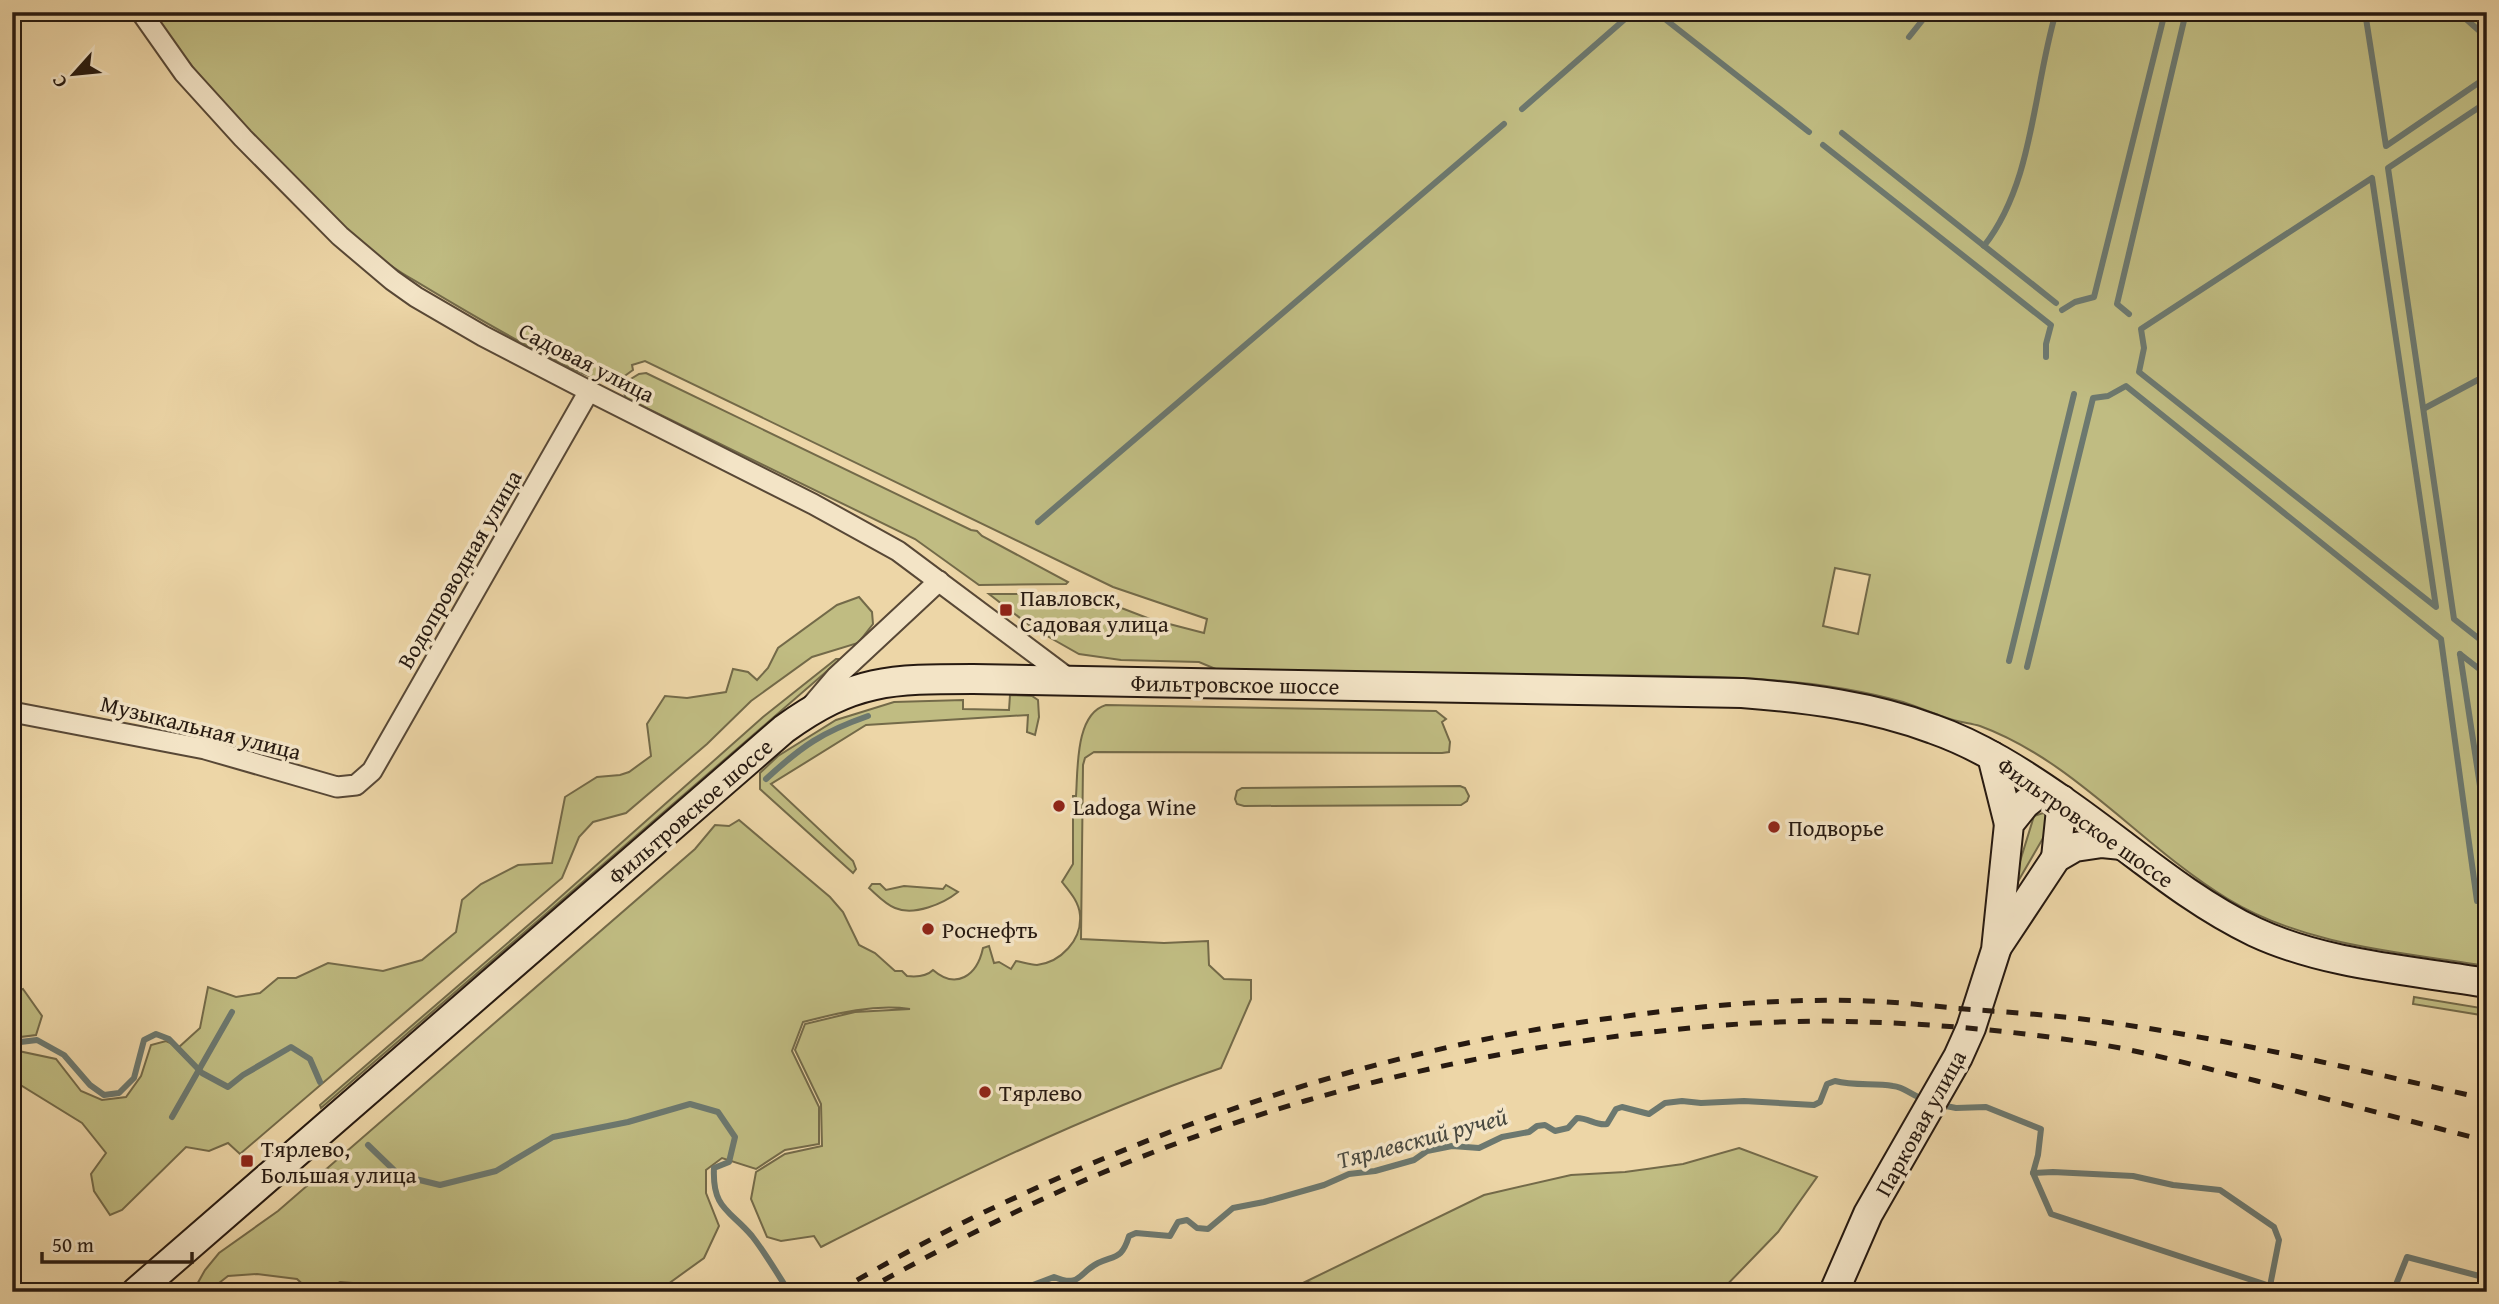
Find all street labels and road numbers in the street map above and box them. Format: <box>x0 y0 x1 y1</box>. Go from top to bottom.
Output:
street label: Садовая улица <box>513 314 661 410</box>
street label: Водопроводная улица <box>389 463 529 675</box>
street label: Фильтровское шоссе <box>1130 666 1340 702</box>
street label: Музыкальная улица <box>97 686 305 768</box>
street label: Фильтровское шоссе <box>600 730 780 892</box>
street label: Фильтровское шоссе <box>1991 749 2181 895</box>
street label: Парковая улица <box>1866 1044 1974 1202</box>

